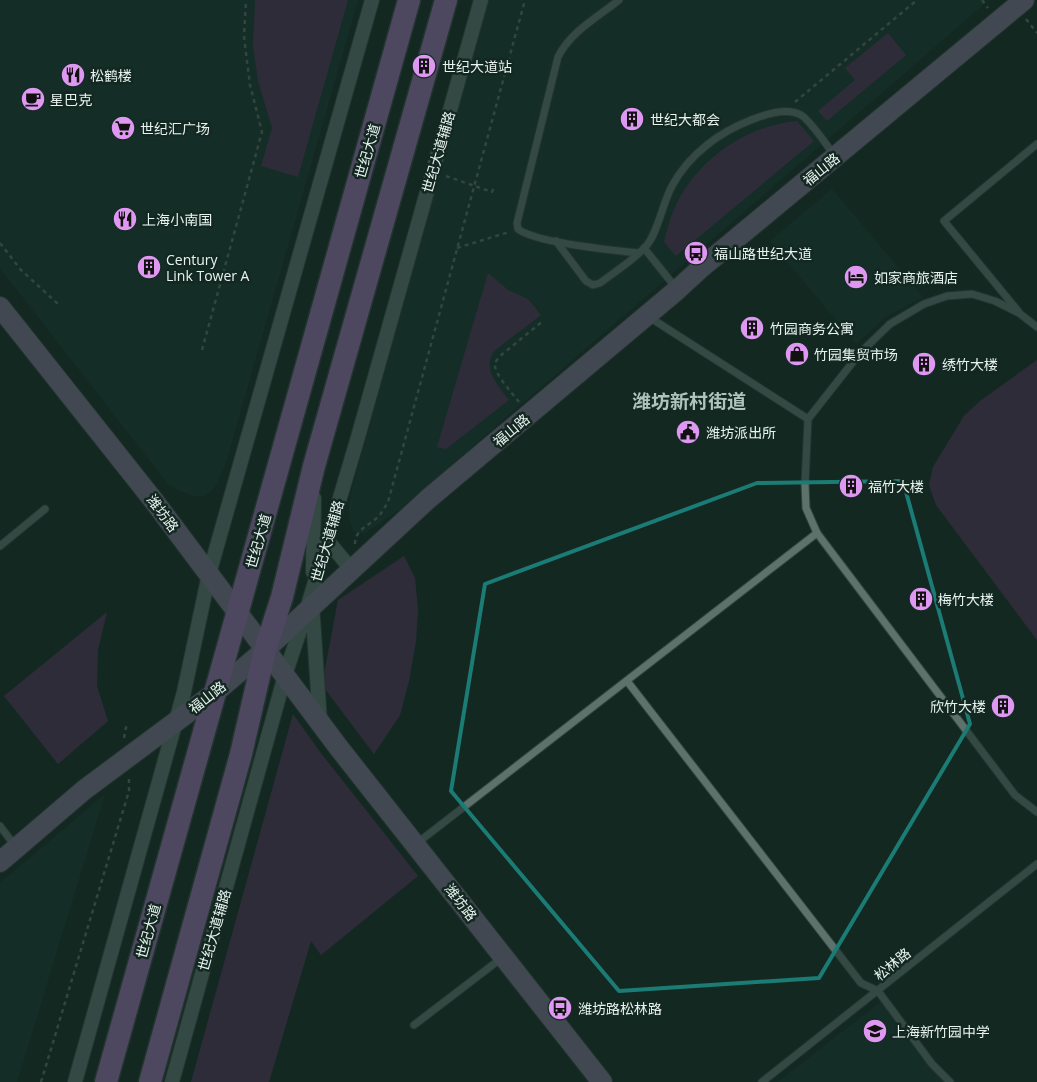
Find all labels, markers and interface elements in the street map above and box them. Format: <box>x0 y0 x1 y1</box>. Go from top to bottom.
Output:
building icon: 世纪大道站 <box>411 53 437 79</box>
place label: 世纪大道站 <box>442 57 512 76</box>
restaurant icon: 松鹤楼 <box>60 62 86 88</box>
place label: 松鹤楼 <box>90 66 132 85</box>
cafe icon: 星巴克 <box>20 86 46 112</box>
place label: 星巴克 <box>50 90 92 109</box>
building icon: 世纪大都会 <box>619 106 645 132</box>
street label: 世纪大道辅路 <box>417 109 459 195</box>
place label: 世纪大都会 <box>650 110 720 129</box>
supermarket icon: 世纪汇广场 <box>110 115 136 141</box>
place label: 世纪汇广场 <box>140 119 210 138</box>
street label: 世纪大道 <box>350 121 384 181</box>
street label: 福山路 <box>799 148 843 190</box>
restaurant icon: 上海小南国 <box>112 206 138 232</box>
place label: 上海小南国 <box>142 210 212 229</box>
bus stop icon: 福山路世纪大道 <box>683 240 709 266</box>
place label: 福山路世纪大道 <box>714 244 812 263</box>
place label: Century Link Tower A <box>166 250 250 285</box>
building icon: Century Link Tower A <box>136 254 162 280</box>
hotel icon: 如家商旅酒店 <box>843 264 869 290</box>
place label: 如家商旅酒店 <box>874 268 958 287</box>
building icon: 竹园商务公寓 <box>739 315 765 341</box>
place label: 竹园商务公寓 <box>770 319 854 338</box>
shop icon: 竹园集贸市场 <box>784 341 810 367</box>
place label: 竹园集贸市场 <box>814 345 898 364</box>
building icon: 绣竹大楼 <box>911 351 937 377</box>
place label: 绣竹大楼 <box>942 355 998 374</box>
district label: 潍坊新村街道 <box>632 388 746 414</box>
street label: 福山路 <box>489 409 533 451</box>
public building icon: 潍坊派出所 <box>675 419 701 445</box>
place label: 潍坊派出所 <box>706 423 776 442</box>
building icon: 福竹大楼 <box>838 473 864 499</box>
place label: 福竹大楼 <box>868 477 924 496</box>
street label: 潍坊路 <box>143 491 183 535</box>
street label: 世纪大道辅路 <box>306 498 348 584</box>
street label: 世纪大道 <box>241 511 275 571</box>
building icon: 梅竹大楼 <box>908 586 934 612</box>
place label: 梅竹大楼 <box>938 590 994 609</box>
street label: 福山路 <box>185 677 229 717</box>
building icon: 欣竹大楼 <box>990 693 1016 719</box>
place label: 欣竹大楼 <box>930 697 986 716</box>
street label: 潍坊路 <box>441 880 481 924</box>
street label: 世纪大道辅路 <box>193 887 235 973</box>
street label: 世纪大道 <box>132 901 164 961</box>
street label: 松林路 <box>870 943 914 985</box>
bus stop icon: 潍坊路松林路 <box>547 995 573 1021</box>
place label: 潍坊路松林路 <box>578 999 662 1018</box>
school or university icon: 上海新竹园中学 <box>862 1018 888 1044</box>
place label: 上海新竹园中学 <box>892 1022 990 1041</box>

